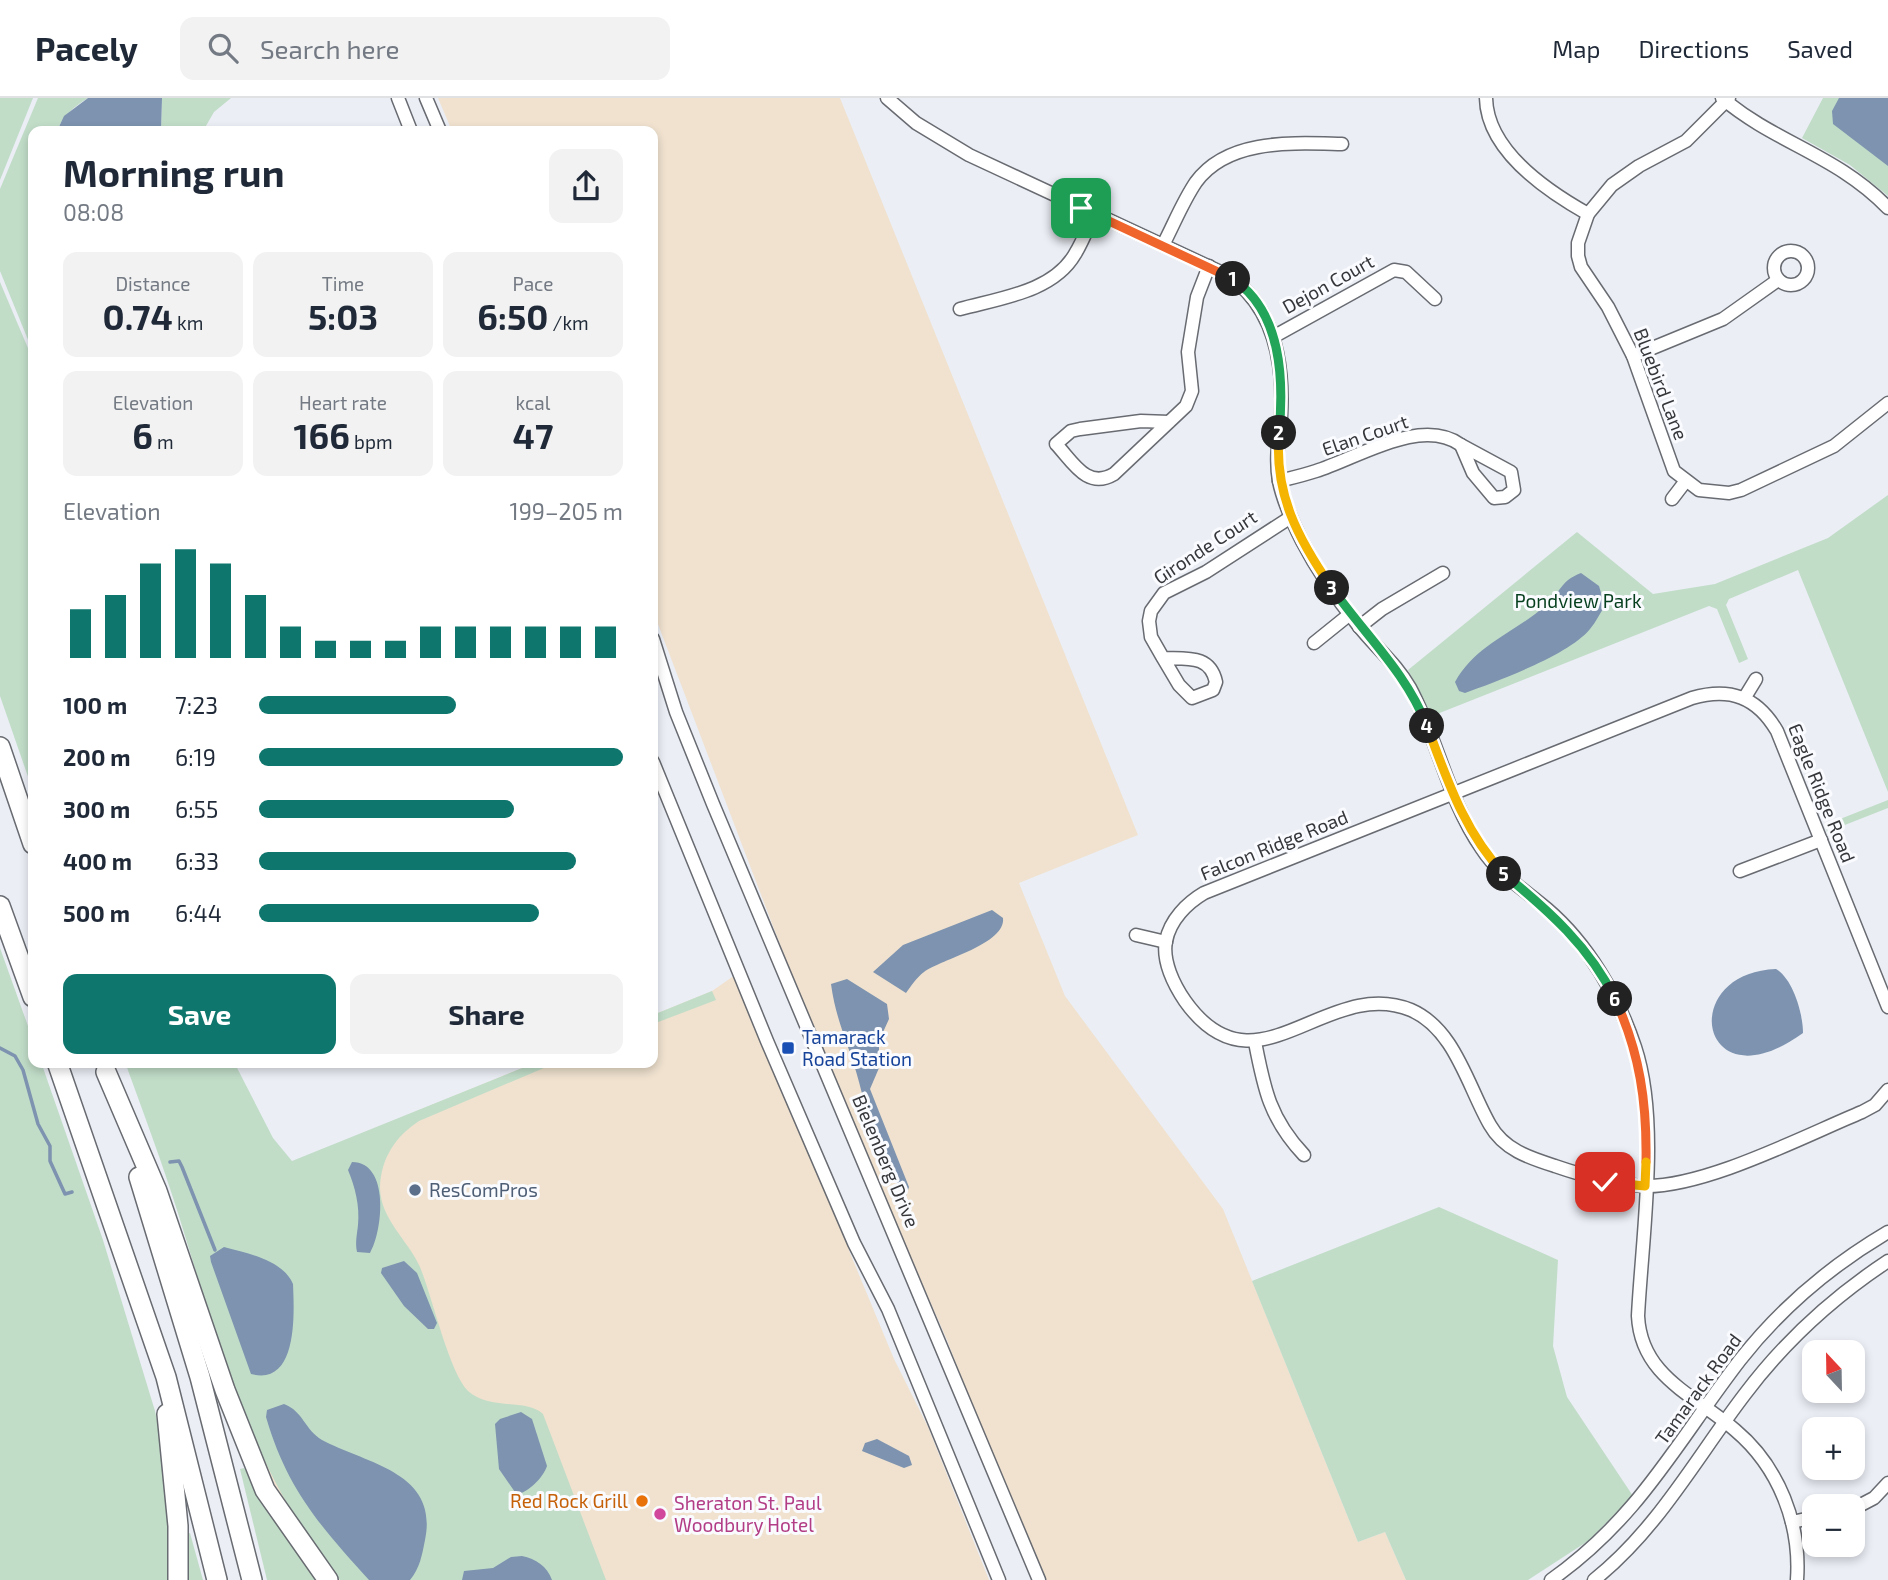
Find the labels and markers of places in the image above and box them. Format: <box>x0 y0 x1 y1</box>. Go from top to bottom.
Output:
pin <box>1051 178 1111 238</box>
pin: 1 <box>1216 262 1250 296</box>
pin: 2 <box>1262 416 1296 450</box>
pin: 3 <box>1314 570 1350 606</box>
pin: 4 <box>1410 708 1444 744</box>
pin: 5 <box>1486 856 1522 892</box>
pin: 6 <box>1598 982 1632 1016</box>
place label: Tamarack Road Station <box>802 1025 912 1070</box>
marker: Tamarack Road Station <box>780 1040 796 1056</box>
pin <box>1575 1152 1635 1212</box>
place label: ResComPros <box>429 1178 538 1201</box>
marker: ResComPros <box>407 1182 423 1198</box>
place label: Red Rock Grill <box>510 1489 628 1512</box>
place label: Sheraton St. Paul Woodbury Hotel <box>674 1491 822 1536</box>
marker: Red Rock Grill <box>634 1493 650 1509</box>
marker: Sheraton St. Paul Woodbury Hotel <box>652 1506 668 1522</box>

